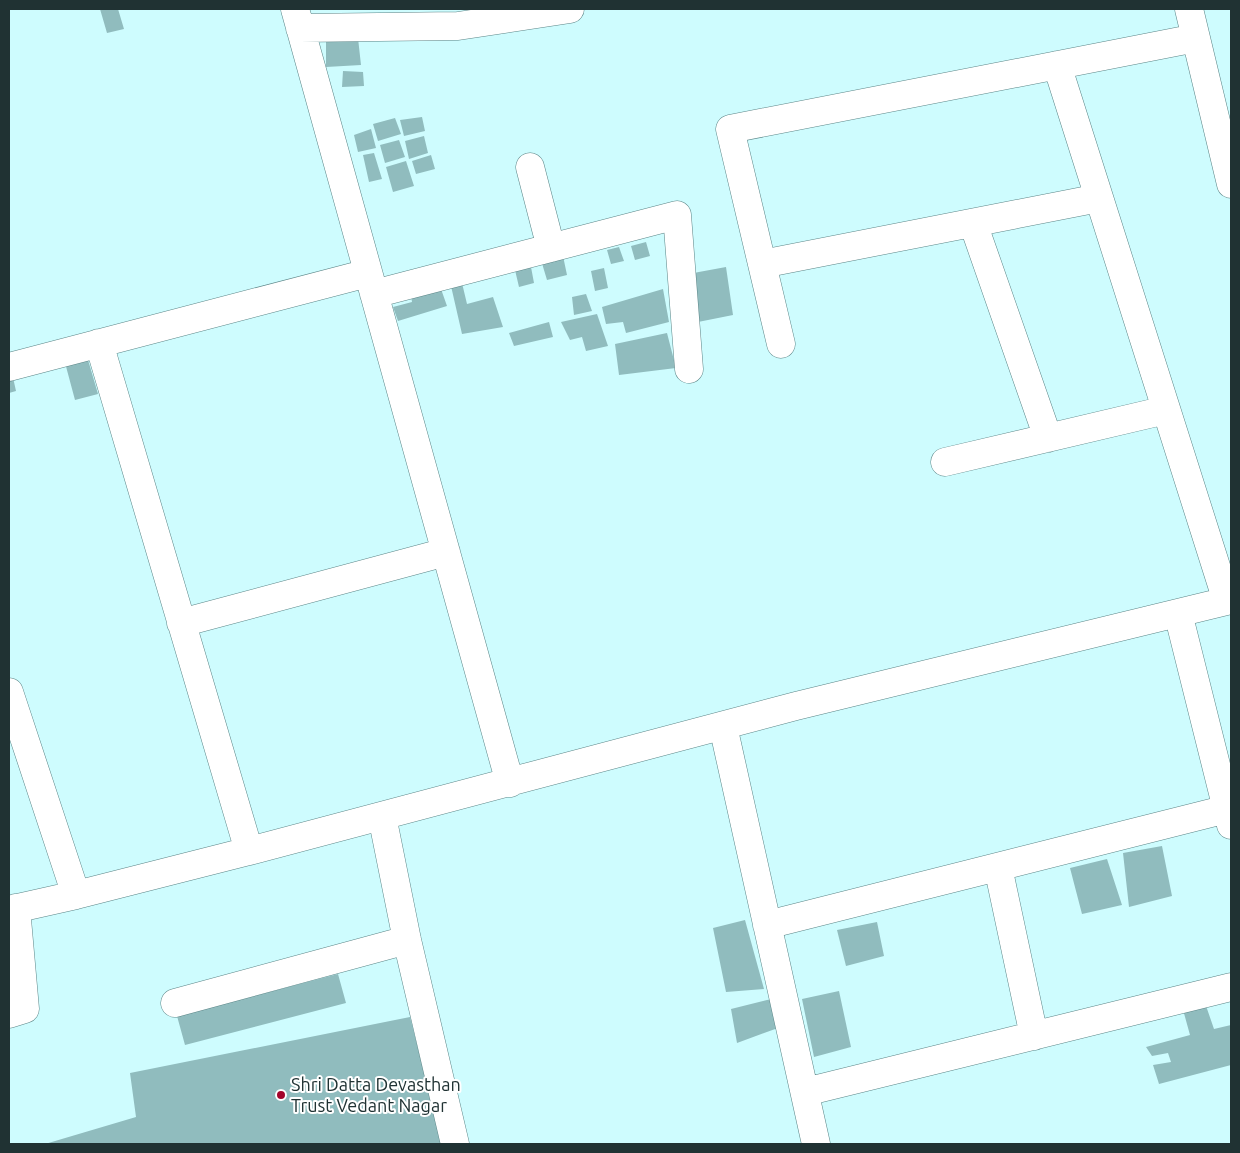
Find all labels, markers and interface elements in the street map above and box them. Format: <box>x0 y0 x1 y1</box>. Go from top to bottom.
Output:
place label: Shri Datta Devasthan Trust Vedant Nagar <box>291 1074 461 1115</box>
marker: Shri Datta Devasthan Trust Vedant Nagar <box>275 1089 287 1101</box>

